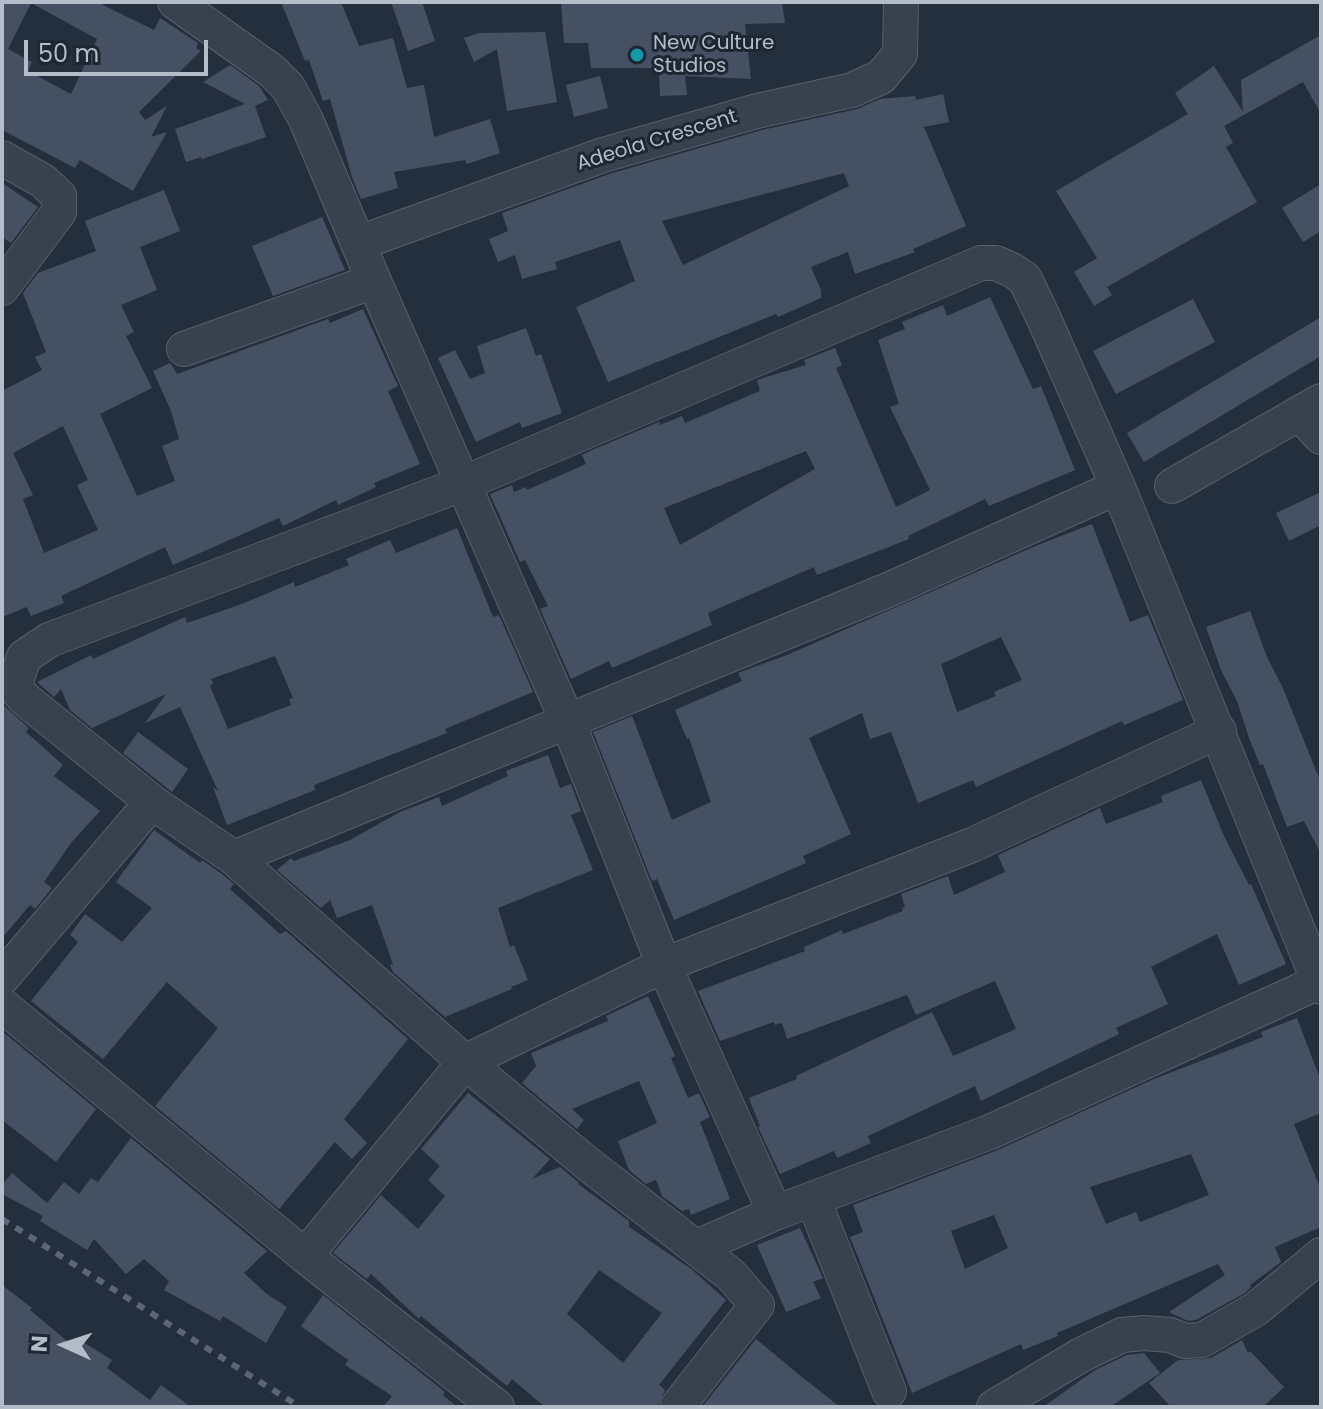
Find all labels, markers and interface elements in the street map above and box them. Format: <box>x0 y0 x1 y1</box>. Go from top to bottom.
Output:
scale bar <box>28 24 212 74</box>
place label: New Culture Studios <box>653 32 774 79</box>
text: 50 m <box>38 37 99 70</box>
marker: New Culture Studios <box>628 46 646 64</box>
street label: Adeola Crescent <box>574 105 740 177</box>
north arrow <box>24 1305 104 1385</box>
text: N <box>24 1335 55 1353</box>

